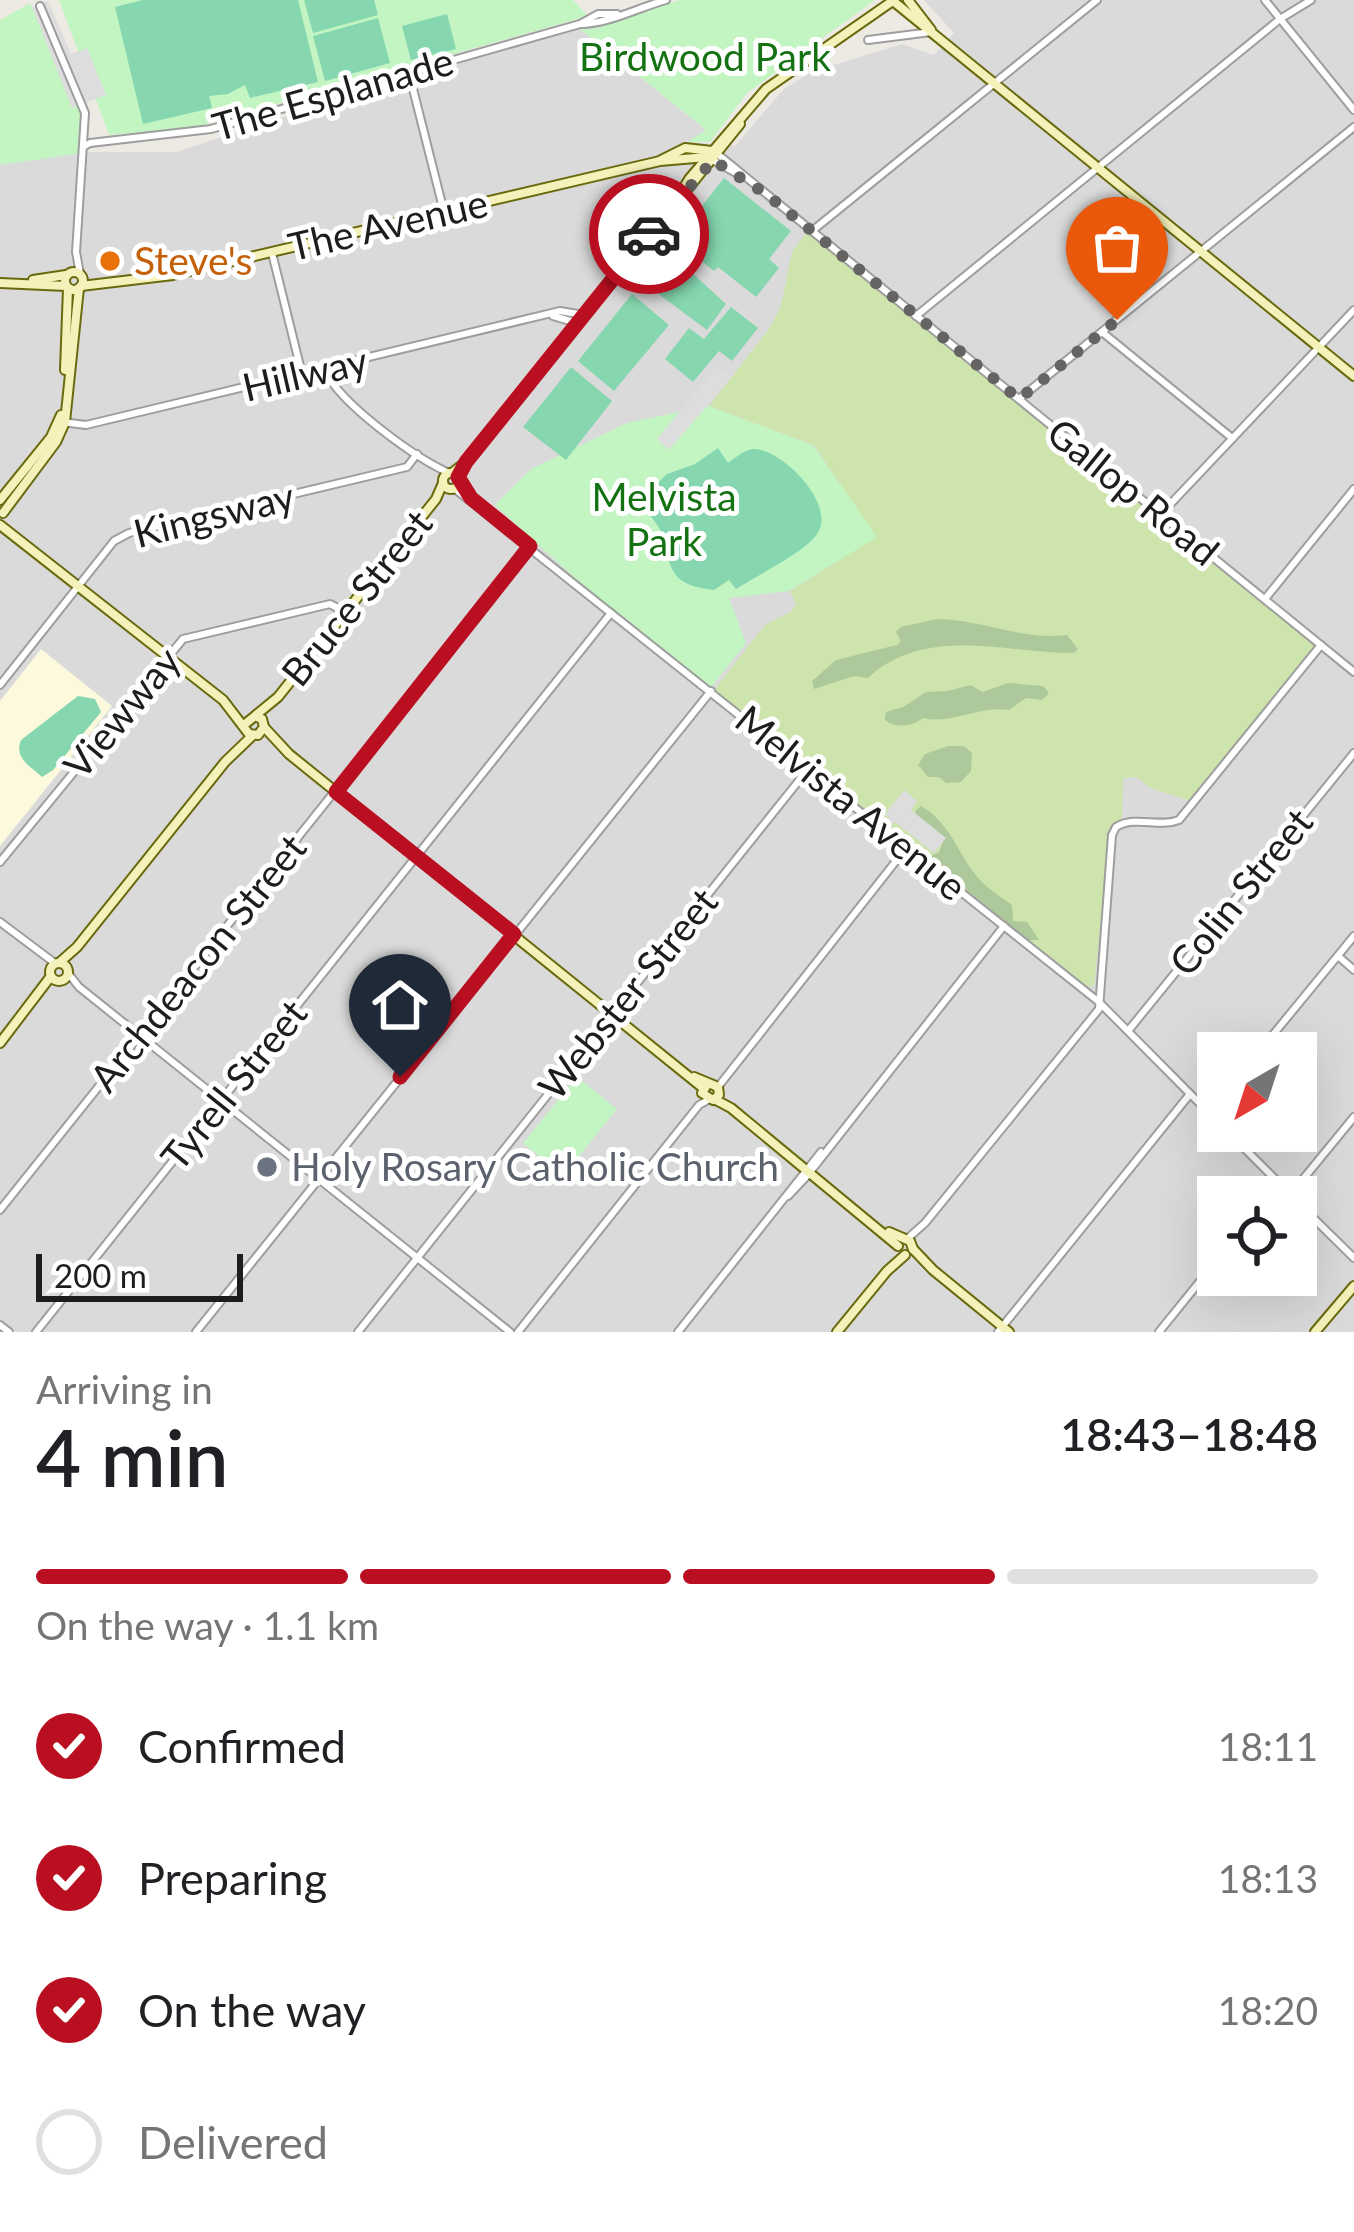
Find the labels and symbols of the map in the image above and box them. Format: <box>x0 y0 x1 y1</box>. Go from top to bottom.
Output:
park label: Birdwood Park <box>579 33 831 79</box>
street label: The Esplanade <box>207 37 458 149</box>
courier <box>589 174 709 294</box>
street label: The Avenue <box>284 179 492 269</box>
pin <box>1066 197 1168 320</box>
place label: Steve's <box>134 237 252 283</box>
marker: Steve's <box>97 248 123 274</box>
street label: Hillway <box>238 336 372 410</box>
street label: Gallop Road <box>1039 408 1228 574</box>
street label: Kingsway <box>129 472 299 556</box>
park label: Melvista Park <box>591 473 737 564</box>
street label: Bruce Street <box>272 500 441 694</box>
street label: Viewway <box>53 638 189 787</box>
street label: Melvista Avenue <box>727 695 976 909</box>
street label: Colin Street <box>1159 799 1321 984</box>
street label: Archdeacon Street <box>80 825 315 1100</box>
street label: Webster Street <box>528 879 726 1108</box>
pin <box>349 954 451 1077</box>
street label: Tyrell Street <box>151 990 316 1178</box>
north arrow <box>1197 1032 1317 1152</box>
place label: Holy Rosary Catholic Church <box>291 1143 779 1189</box>
marker: Holy Rosary Catholic Church <box>254 1154 280 1180</box>
scale bar <box>36 1248 243 1301</box>

